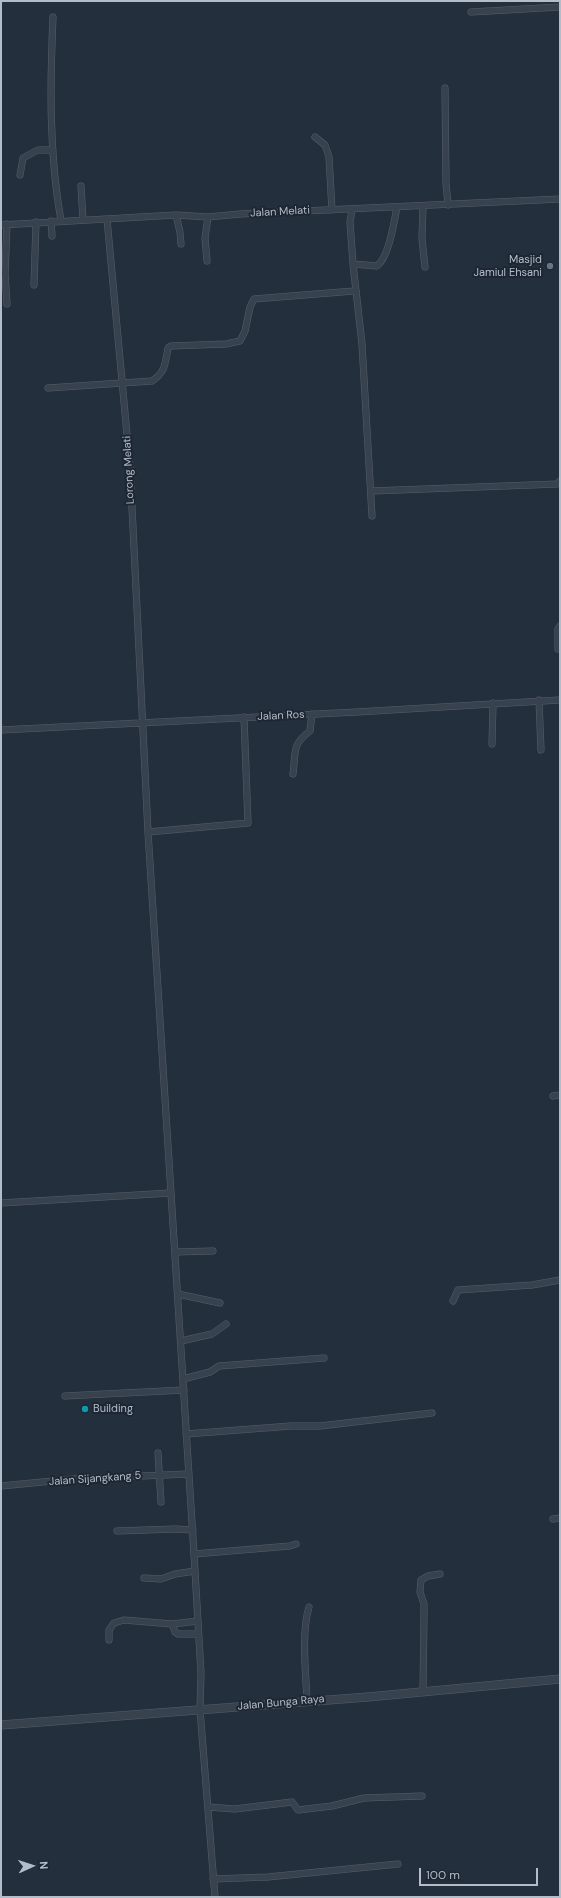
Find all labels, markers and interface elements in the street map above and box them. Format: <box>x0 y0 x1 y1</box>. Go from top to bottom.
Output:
street label: Jalan Melati <box>250 204 310 220</box>
place label: Masjid Jamiul Ehsani <box>473 253 542 279</box>
marker: Masjid Jamiul Ehsani <box>545 261 555 271</box>
street label: Lorong Melati <box>121 435 137 505</box>
street label: Jalan Ros <box>257 708 305 724</box>
place label: Building <box>93 1402 133 1416</box>
marker: Building <box>80 1404 90 1414</box>
street label: Jalan Sijangkang 5 <box>48 1469 142 1489</box>
street label: Jalan Bunga Raya <box>237 1693 325 1713</box>
north arrow <box>12 1846 52 1886</box>
scale bar <box>421 1860 540 1886</box>
text: N <box>37 1861 51 1870</box>
text: 100 m <box>426 1867 460 1883</box>

